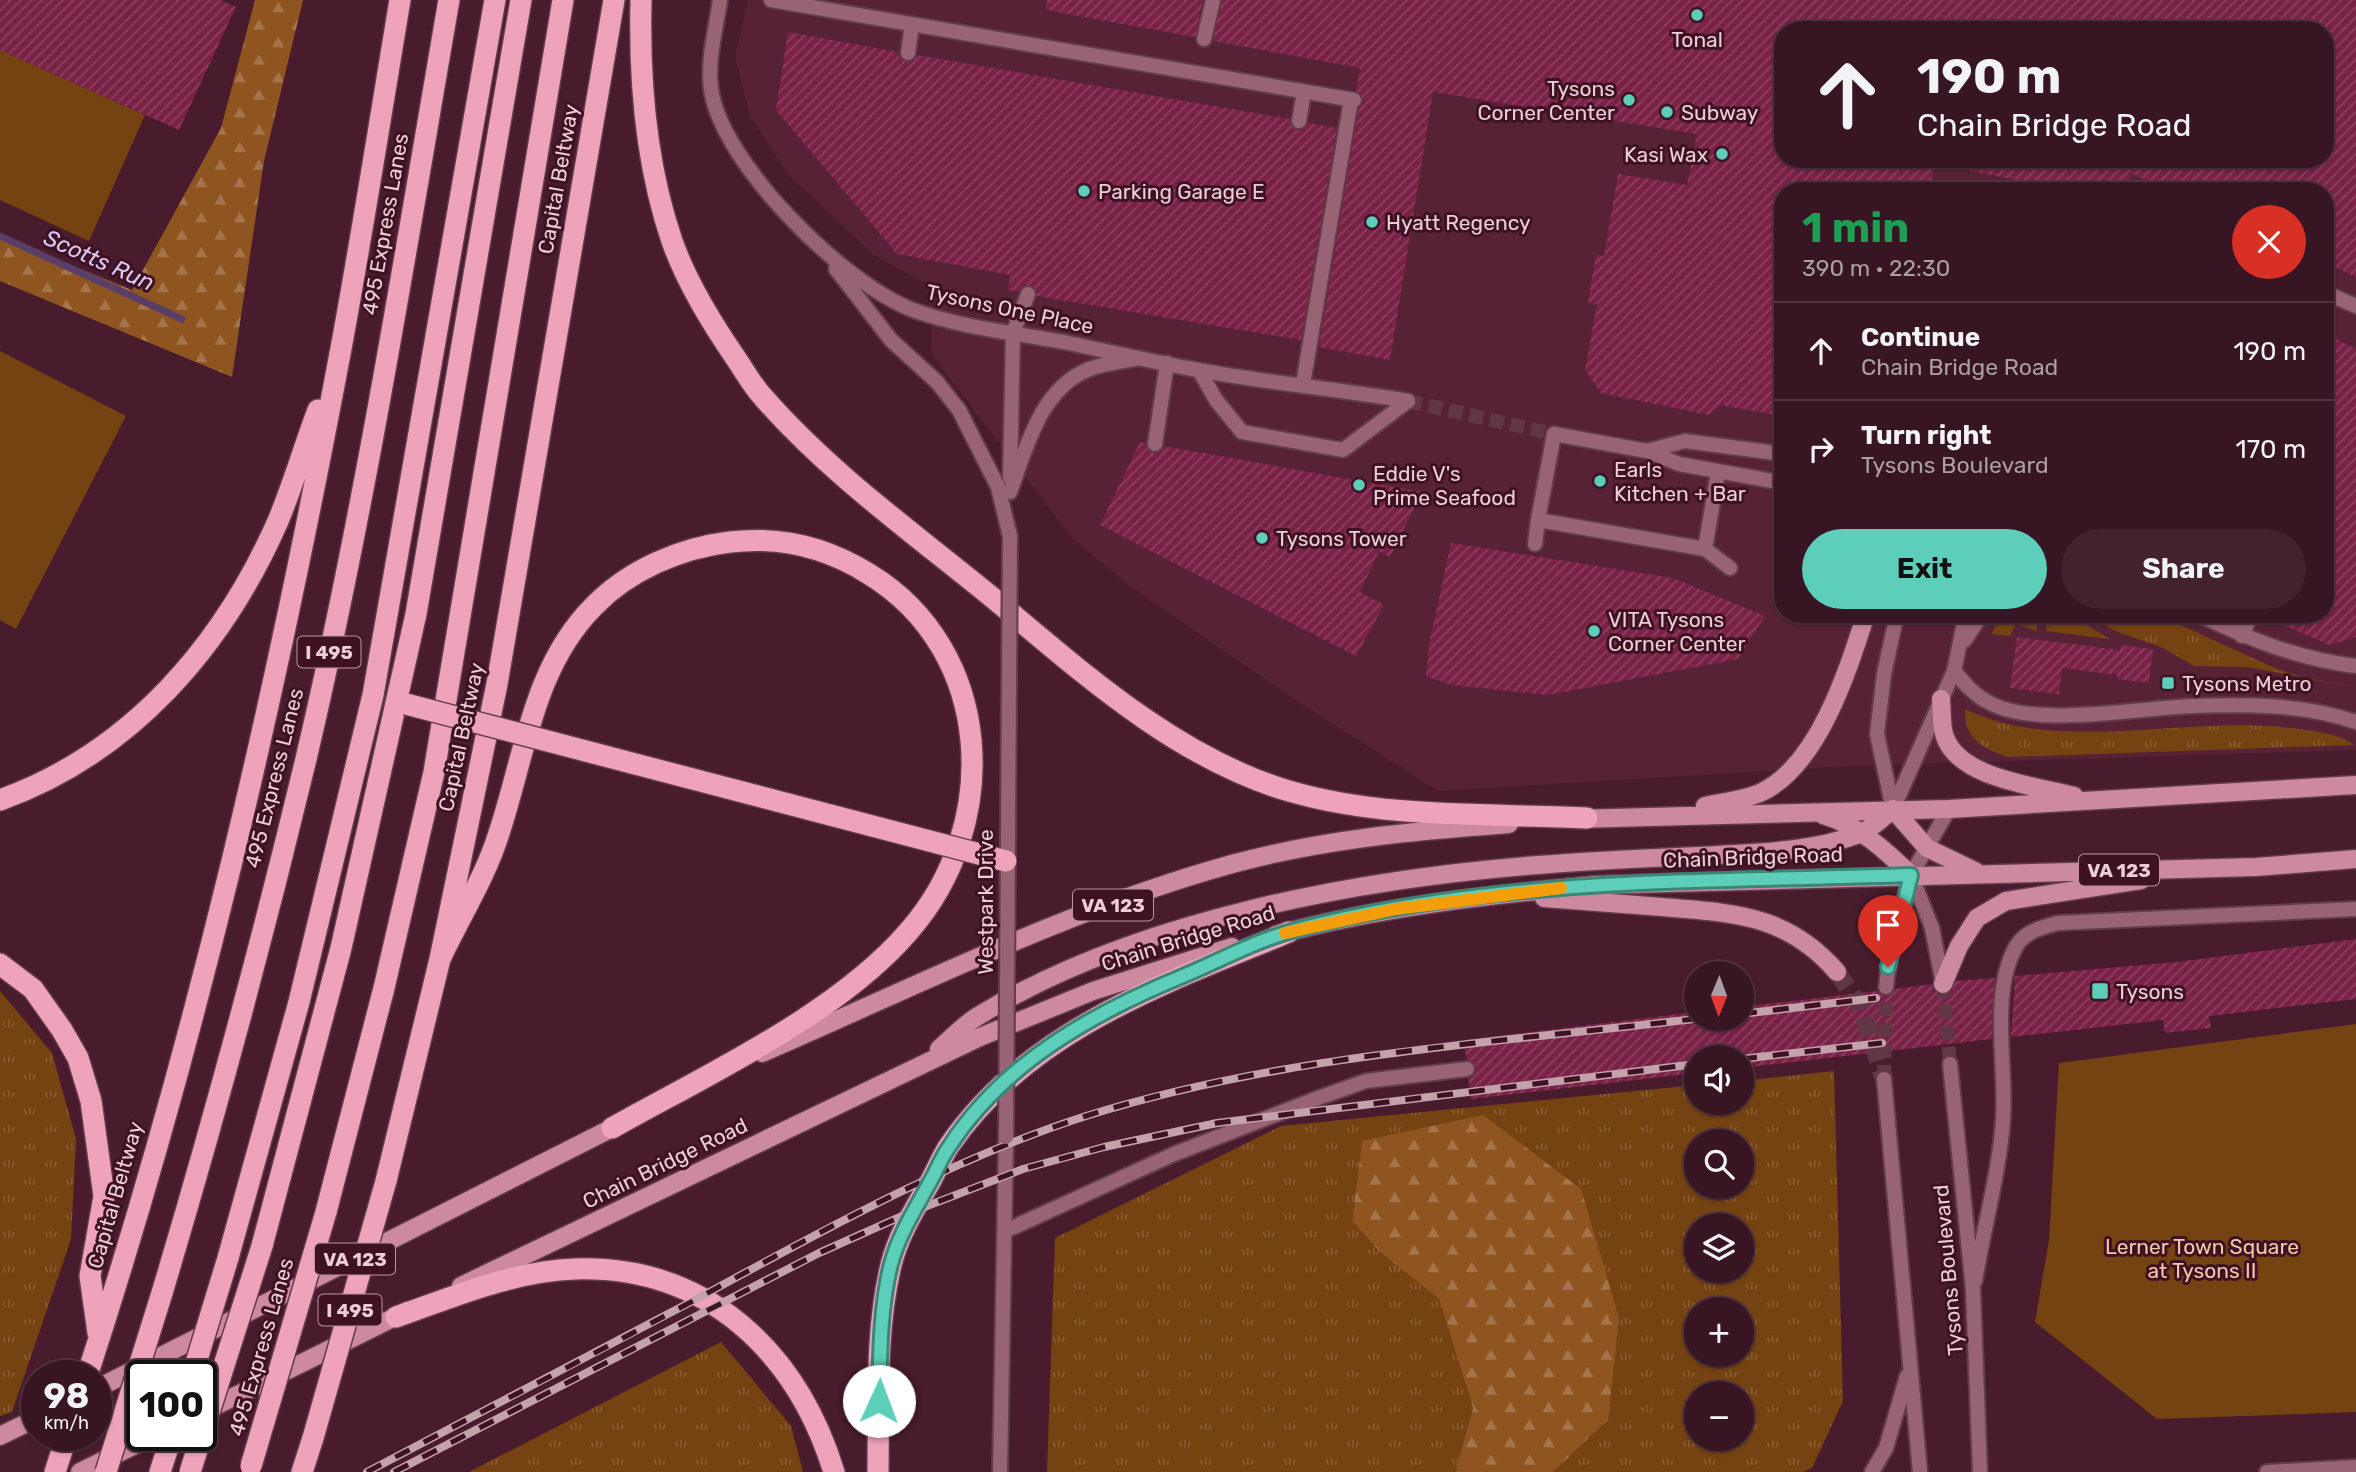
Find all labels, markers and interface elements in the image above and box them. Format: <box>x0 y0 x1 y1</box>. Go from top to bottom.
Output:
marker: Tonal <box>1689 7 1705 23</box>
place label: Tonal <box>1671 27 1723 52</box>
text: 190 m <box>1917 47 2061 105</box>
icon: ahead <box>1802 49 1893 140</box>
place label: Tysons Corner Center <box>1478 76 1615 125</box>
marker: Tysons Corner Center <box>1621 92 1637 108</box>
place label: Subway <box>1681 100 1759 125</box>
street label: Capital Beltway <box>533 102 584 256</box>
marker: Subway <box>1659 104 1675 120</box>
text: Chain Bridge Road <box>1917 106 2191 144</box>
street label: 495 Express Lanes <box>357 131 413 317</box>
place label: Kasi Wax <box>1624 142 1708 167</box>
marker: Kasi Wax <box>1714 146 1730 162</box>
place label: Parking Garage E <box>1098 179 1265 204</box>
marker: Parking Garage E <box>1076 183 1092 199</box>
text: 1 min <box>1802 203 1909 253</box>
button: close <box>2232 205 2306 279</box>
place label: Hyatt Regency <box>1386 210 1531 235</box>
marker: Hyatt Regency <box>1364 214 1380 230</box>
water label: Scotts Run <box>39 223 159 297</box>
text: 390 m · 22:30 <box>1802 254 1950 282</box>
street label: Tysons One Place <box>924 279 1096 339</box>
text: Continue <box>1861 322 1980 353</box>
icon: ahead <box>1802 332 1840 370</box>
text: 190 m <box>2233 336 2306 367</box>
text: Chain Bridge Road <box>1861 353 2058 381</box>
text: Turn right <box>1861 420 1991 451</box>
icon: right <box>1802 430 1840 468</box>
text: 170 m <box>2236 434 2306 465</box>
text: Tysons Boulevard <box>1861 451 2049 479</box>
place label: Earls Kitchen + Bar <box>1614 457 1746 506</box>
place label: Eddie V's Prime Seafood <box>1373 461 1516 510</box>
marker: Earls Kitchen + Bar <box>1592 473 1608 489</box>
marker: Eddie V's Prime Seafood <box>1351 477 1367 493</box>
place label: Tysons Tower <box>1276 526 1407 551</box>
button: Exit <box>1802 529 2047 609</box>
button: Share <box>2061 529 2306 609</box>
marker: Tysons Tower <box>1254 530 1270 546</box>
place label: VITA Tysons Corner Center <box>1608 607 1745 656</box>
marker: VITA Tysons Corner Center <box>1586 623 1602 639</box>
road number: I 495 <box>298 636 360 667</box>
street label: Capital Beltway <box>433 660 489 814</box>
place label: Tysons Metro <box>2182 671 2311 696</box>
marker: Tysons Metro <box>2160 675 2176 691</box>
street label: 495 Express Lanes <box>240 686 308 870</box>
street label: Westpark Drive <box>973 829 998 975</box>
street label: Chain Bridge Road <box>1663 841 1843 873</box>
road number: VA 123 <box>2079 855 2159 886</box>
road number: VA 123 <box>1073 890 1153 920</box>
pin <box>1858 895 1918 967</box>
street label: Chain Bridge Road <box>1098 900 1278 976</box>
icon: arrive <box>1869 906 1907 944</box>
north arrow <box>1684 961 1754 1031</box>
map controls <box>1684 961 1754 1451</box>
place label: Tysons <box>2116 979 2184 1004</box>
marker: Tysons <box>2090 981 2110 1001</box>
button: sound <box>1684 1045 1754 1115</box>
street label: Chain Bridge Road <box>579 1112 751 1214</box>
street label: Capital Beltway <box>82 1118 148 1271</box>
button: search <box>1684 1129 1754 1199</box>
street label: Tysons Boulevard <box>1928 1184 1968 1356</box>
button: layers <box>1684 1213 1754 1283</box>
park label: Lerner Town Square at Tysons II <box>2105 1234 2299 1283</box>
road number: VA 123 <box>315 1244 395 1274</box>
street label: 495 Express Lanes <box>224 1255 298 1439</box>
road number: I 495 <box>318 1294 382 1326</box>
button: + <box>1684 1297 1754 1367</box>
speed limit sign: 100 <box>126 1360 217 1451</box>
position arrow <box>842 1364 916 1438</box>
text: 98 <box>43 1375 90 1417</box>
button: − <box>1684 1381 1754 1451</box>
text: km/h <box>44 1412 89 1434</box>

